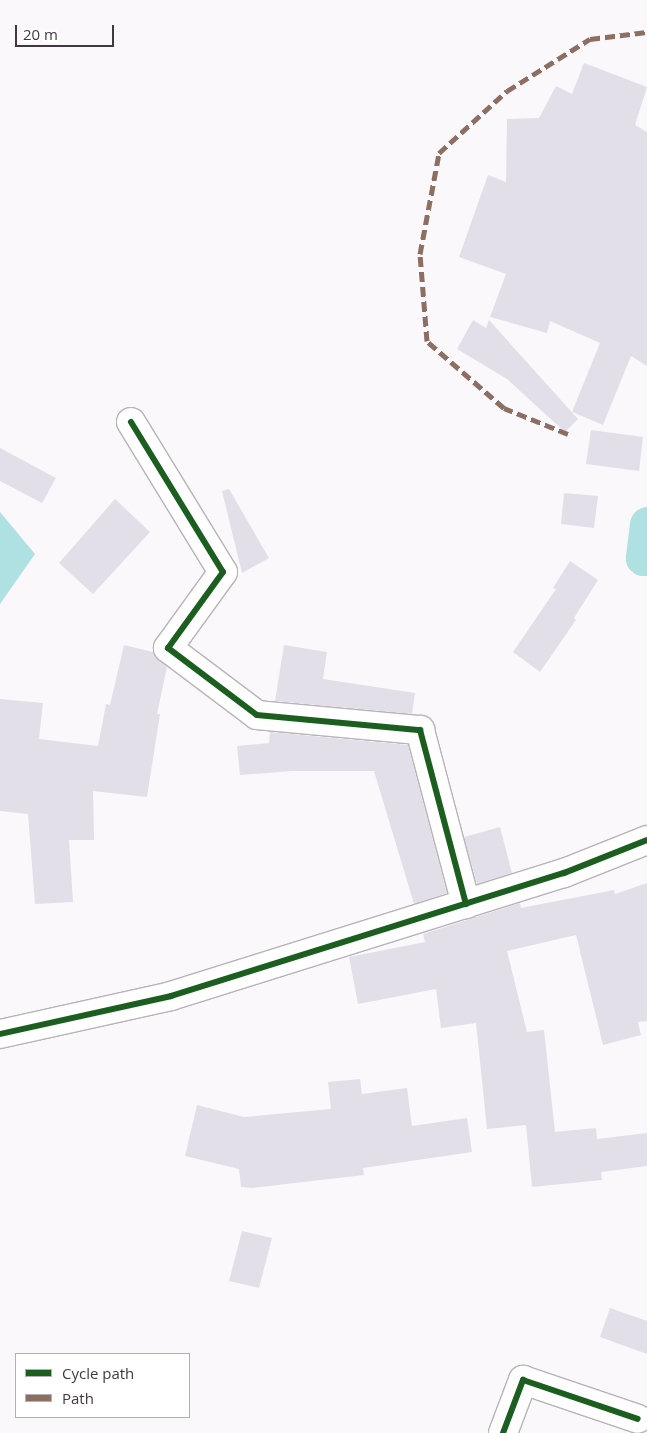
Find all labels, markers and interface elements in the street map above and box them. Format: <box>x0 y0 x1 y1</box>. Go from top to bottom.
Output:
scale bar <box>18 15 116 47</box>
text: 20 m <box>23 24 58 44</box>
legend <box>15 1353 190 1418</box>
text: Cycle path <box>62 1363 134 1383</box>
text: Path <box>62 1388 94 1408</box>

